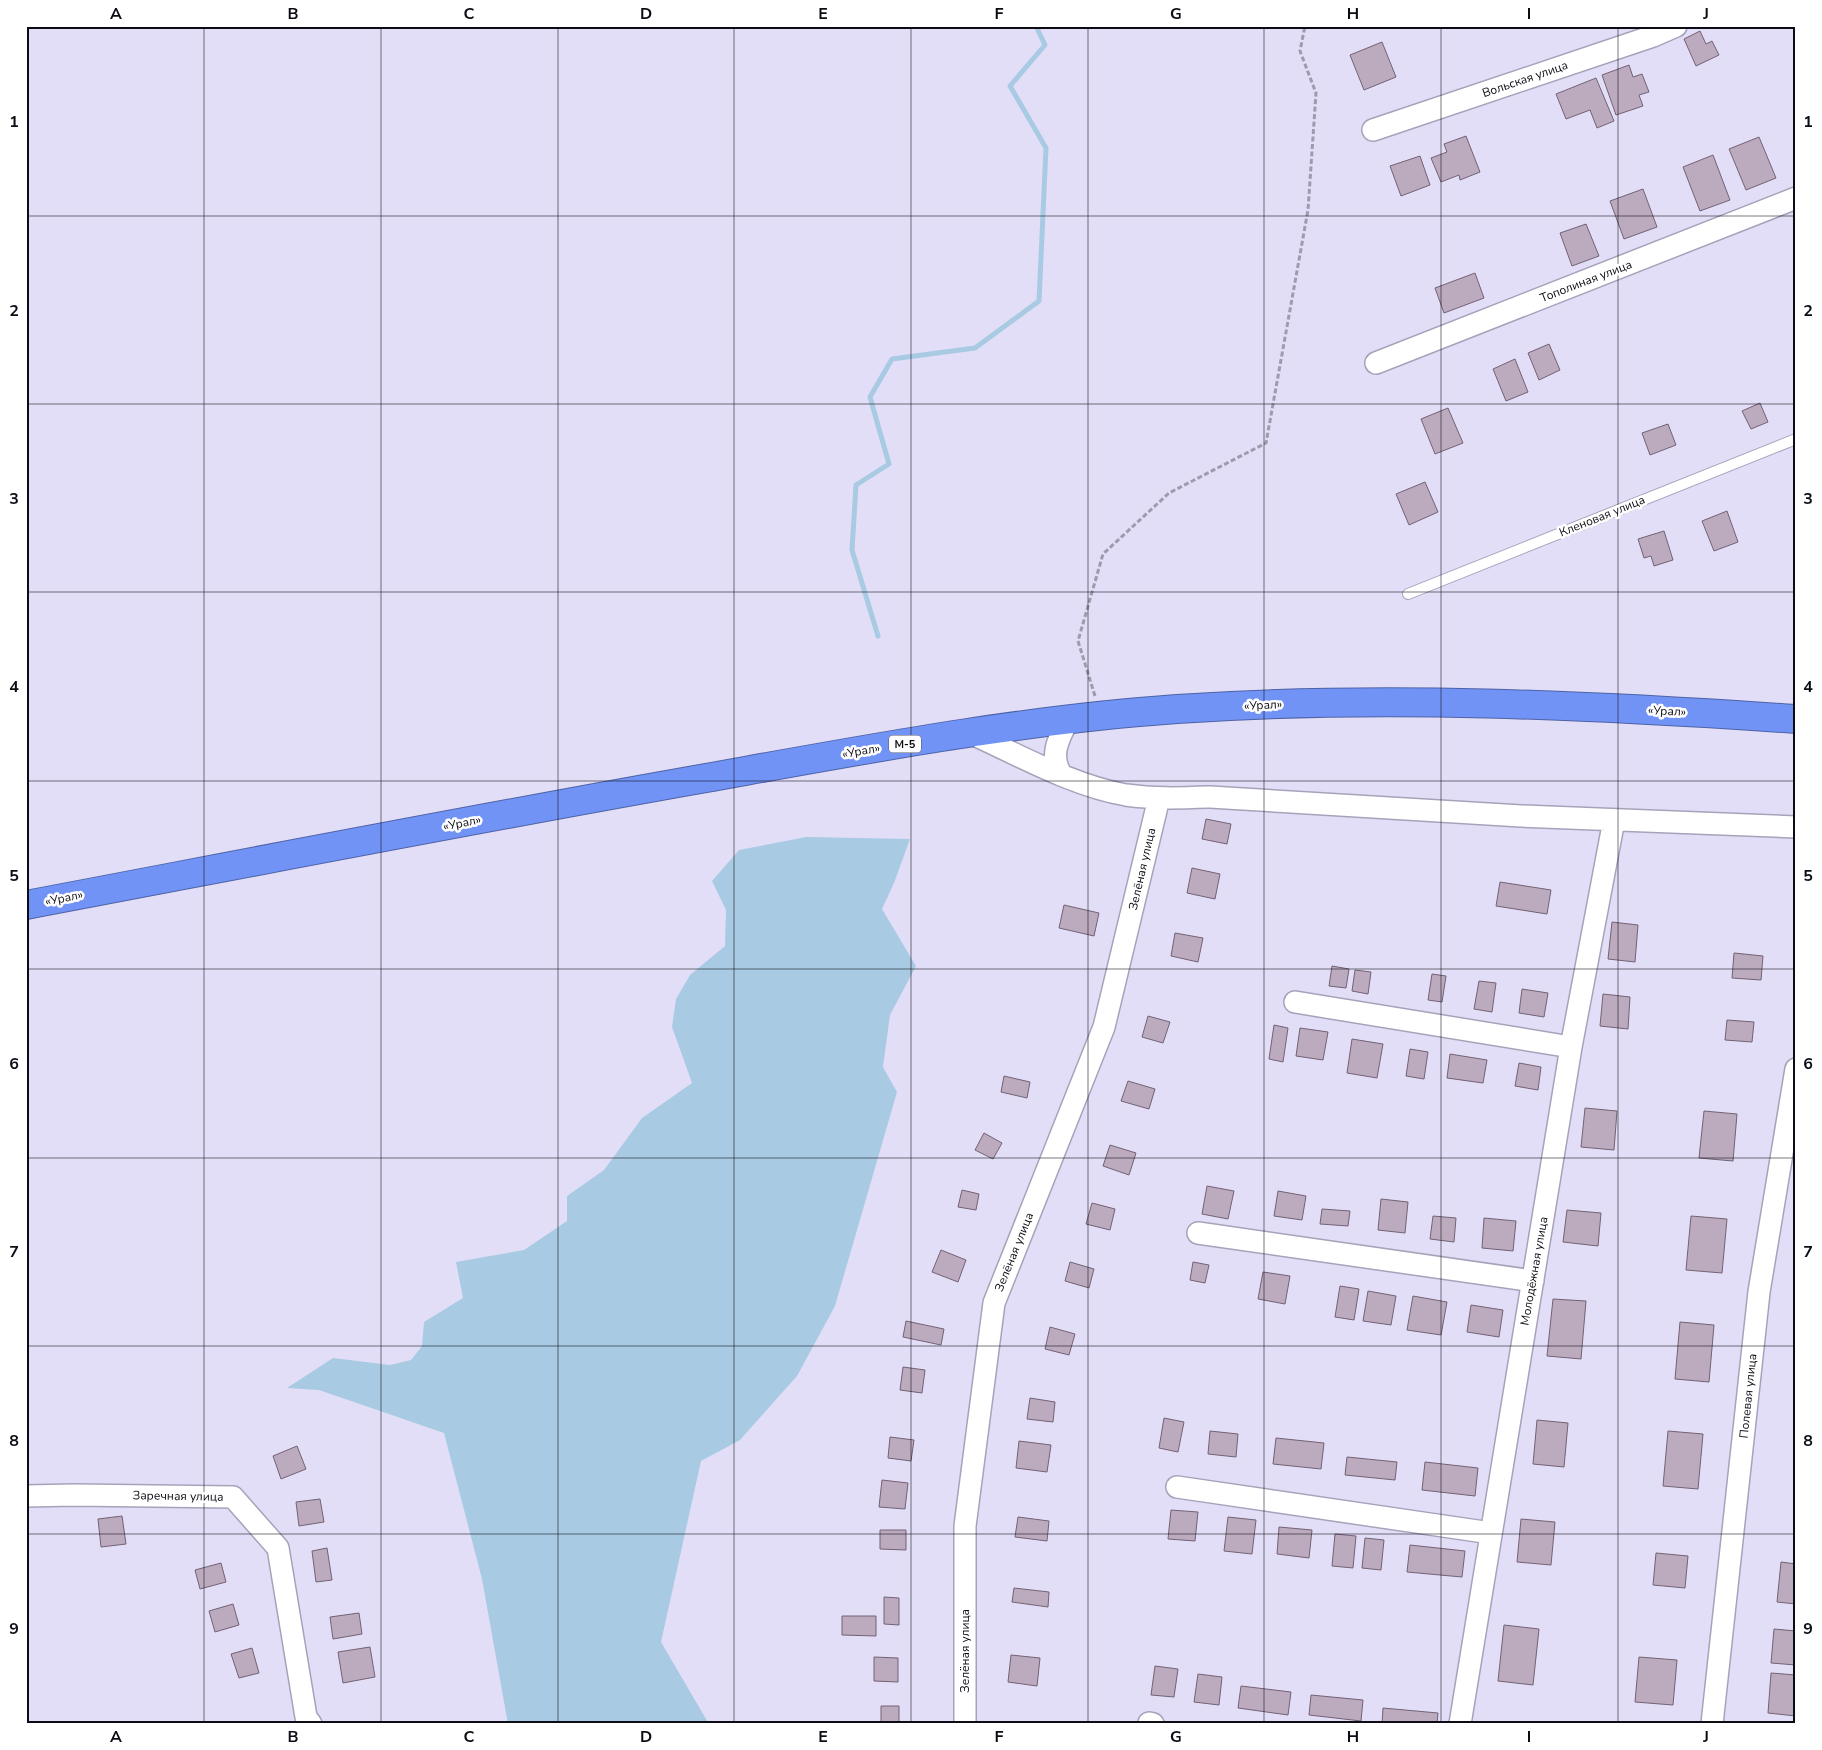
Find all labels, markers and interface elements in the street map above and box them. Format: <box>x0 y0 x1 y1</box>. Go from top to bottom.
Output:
text: A <box>110 3 122 25</box>
text: B <box>287 3 299 25</box>
text: C <box>464 3 475 25</box>
text: D <box>640 3 652 25</box>
text: E <box>818 3 828 25</box>
text: F <box>995 3 1004 25</box>
text: G <box>1170 3 1182 25</box>
text: H <box>1347 3 1359 25</box>
text: I <box>1527 3 1531 25</box>
text: J <box>1702 3 1709 25</box>
street label: Вольская улица <box>1480 57 1570 101</box>
text: 1 <box>9 111 19 133</box>
text: 1 <box>1803 111 1813 133</box>
street label: Тополиная улица <box>1538 256 1634 306</box>
text: 2 <box>9 300 19 322</box>
text: 2 <box>1803 300 1813 322</box>
text: 3 <box>9 488 19 510</box>
text: 3 <box>1803 488 1813 510</box>
street label: Кленовая улица <box>1557 492 1647 540</box>
text: 4 <box>9 676 19 698</box>
text: 4 <box>1803 676 1813 698</box>
street label: «Урал» <box>1244 696 1282 714</box>
street label: «Урал» <box>1648 702 1686 720</box>
road number: М-5 <box>889 736 921 752</box>
street label: «Урал» <box>841 740 881 762</box>
street label: «Урал» <box>442 812 482 834</box>
street label: Зелёная улица <box>1125 826 1159 912</box>
text: 5 <box>9 865 19 887</box>
text: 5 <box>1803 865 1813 887</box>
street label: «Урал» <box>44 887 84 909</box>
text: 6 <box>9 1053 19 1075</box>
text: 6 <box>1803 1053 1813 1075</box>
street label: Зелёная улица <box>991 1210 1037 1294</box>
street label: Молодёжная улица <box>1517 1215 1551 1327</box>
text: 7 <box>9 1241 19 1263</box>
text: 7 <box>1803 1241 1813 1263</box>
street label: Полевая улица <box>1736 1353 1760 1439</box>
text: 8 <box>9 1430 19 1452</box>
text: 8 <box>1803 1430 1813 1452</box>
street label: Заречная улица <box>132 1487 224 1505</box>
street label: Зелёная улица <box>957 1609 973 1693</box>
text: 9 <box>9 1618 19 1640</box>
text: 9 <box>1803 1618 1813 1640</box>
text: A <box>110 1726 122 1748</box>
text: B <box>287 1726 299 1748</box>
text: C <box>464 1726 475 1748</box>
text: D <box>640 1726 652 1748</box>
text: E <box>818 1726 828 1748</box>
text: F <box>995 1726 1004 1748</box>
text: G <box>1170 1726 1182 1748</box>
text: H <box>1347 1726 1359 1748</box>
text: I <box>1527 1726 1531 1748</box>
text: J <box>1702 1726 1709 1748</box>

